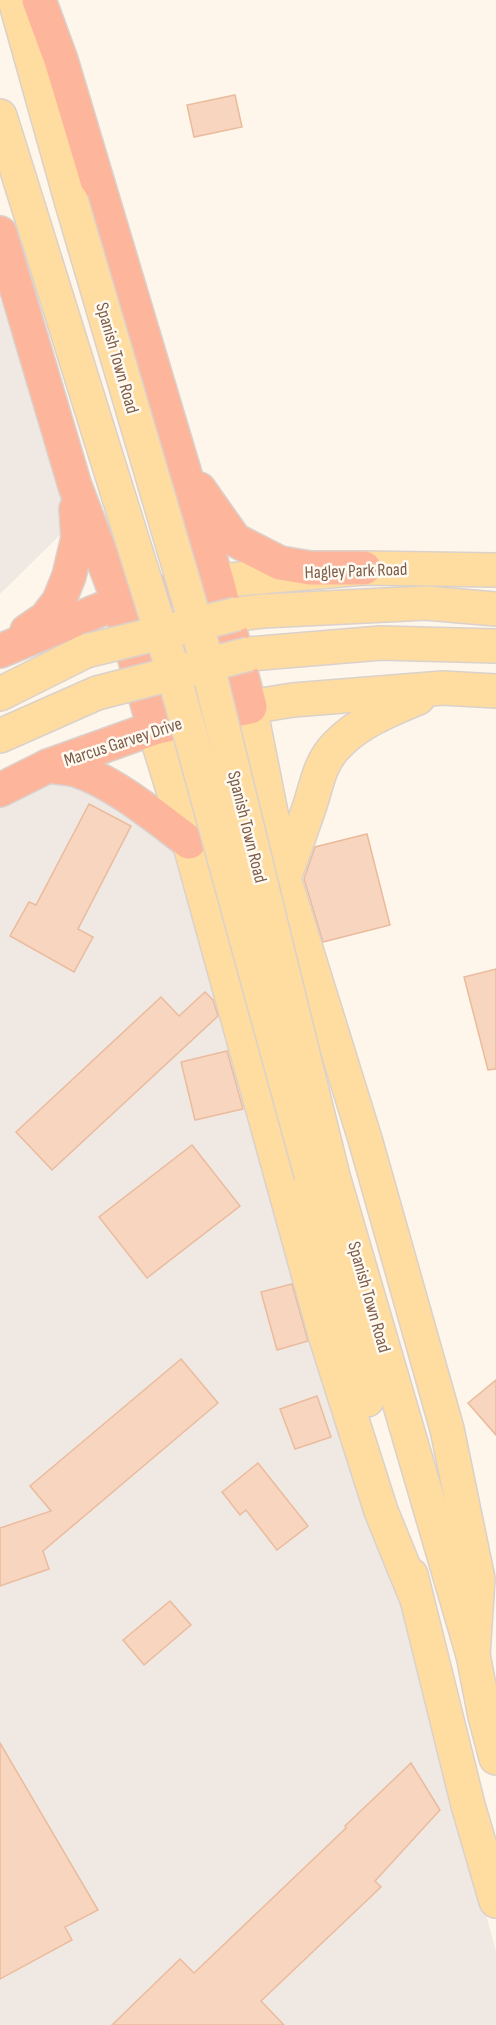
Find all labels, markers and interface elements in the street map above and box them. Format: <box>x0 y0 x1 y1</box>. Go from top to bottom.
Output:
street label: Spanish Town Road <box>91 300 143 416</box>
street label: Hagley Park Road <box>304 559 408 583</box>
street label: Marcus Garvey Drive <box>61 713 185 771</box>
street label: Spanish Town Road <box>223 769 271 885</box>
street label: Spanish Town Road <box>343 1239 395 1355</box>

